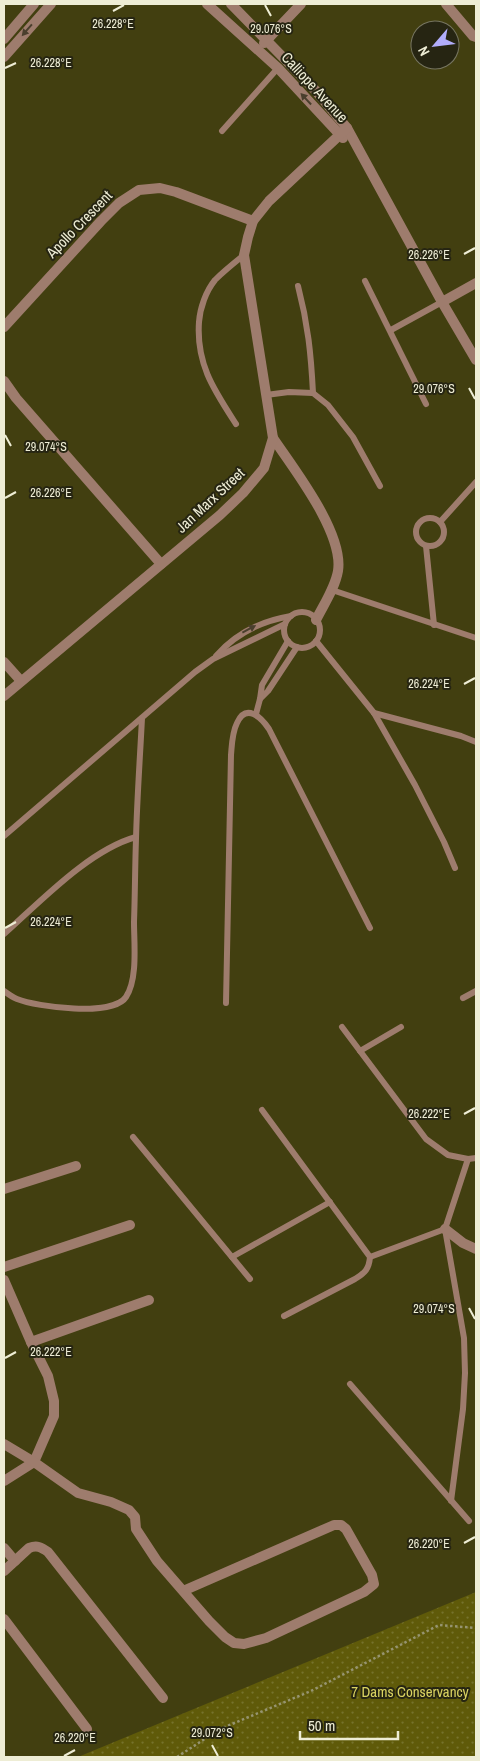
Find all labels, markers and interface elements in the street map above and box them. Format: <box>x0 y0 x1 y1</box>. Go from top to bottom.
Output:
text: 26.228°E <box>92 16 134 32</box>
north arrow <box>410 20 460 70</box>
text: 29.076°S <box>250 21 292 37</box>
one-way arrow <box>22 24 33 37</box>
text: N <box>414 43 433 59</box>
street label: Calliope Avenue <box>277 47 353 127</box>
text: 26.228°E <box>30 55 72 71</box>
one-way arrow <box>300 94 312 106</box>
street label: Apollo Crescent <box>41 185 117 263</box>
text: 26.226°E <box>408 247 450 263</box>
text: 29.076°S <box>413 381 455 397</box>
text: 29.074°S <box>25 439 67 455</box>
street label: Jan Marx Street <box>171 462 249 537</box>
text: 26.226°E <box>30 485 72 501</box>
one-way arrow <box>242 625 255 634</box>
text: 26.224°E <box>408 676 450 692</box>
text: 26.224°E <box>30 914 72 930</box>
text: 26.222°E <box>408 1106 450 1122</box>
text: 29.074°S <box>413 1301 455 1317</box>
text: 26.222°E <box>30 1344 72 1360</box>
text: 26.220°E <box>408 1536 450 1552</box>
park label: 7 Dams Conservancy <box>351 1681 470 1702</box>
scale bar <box>300 1708 398 1740</box>
text: 50 m <box>308 1715 335 1736</box>
text: 29.072°S <box>191 1725 233 1741</box>
text: 26.220°E <box>54 1730 96 1746</box>

